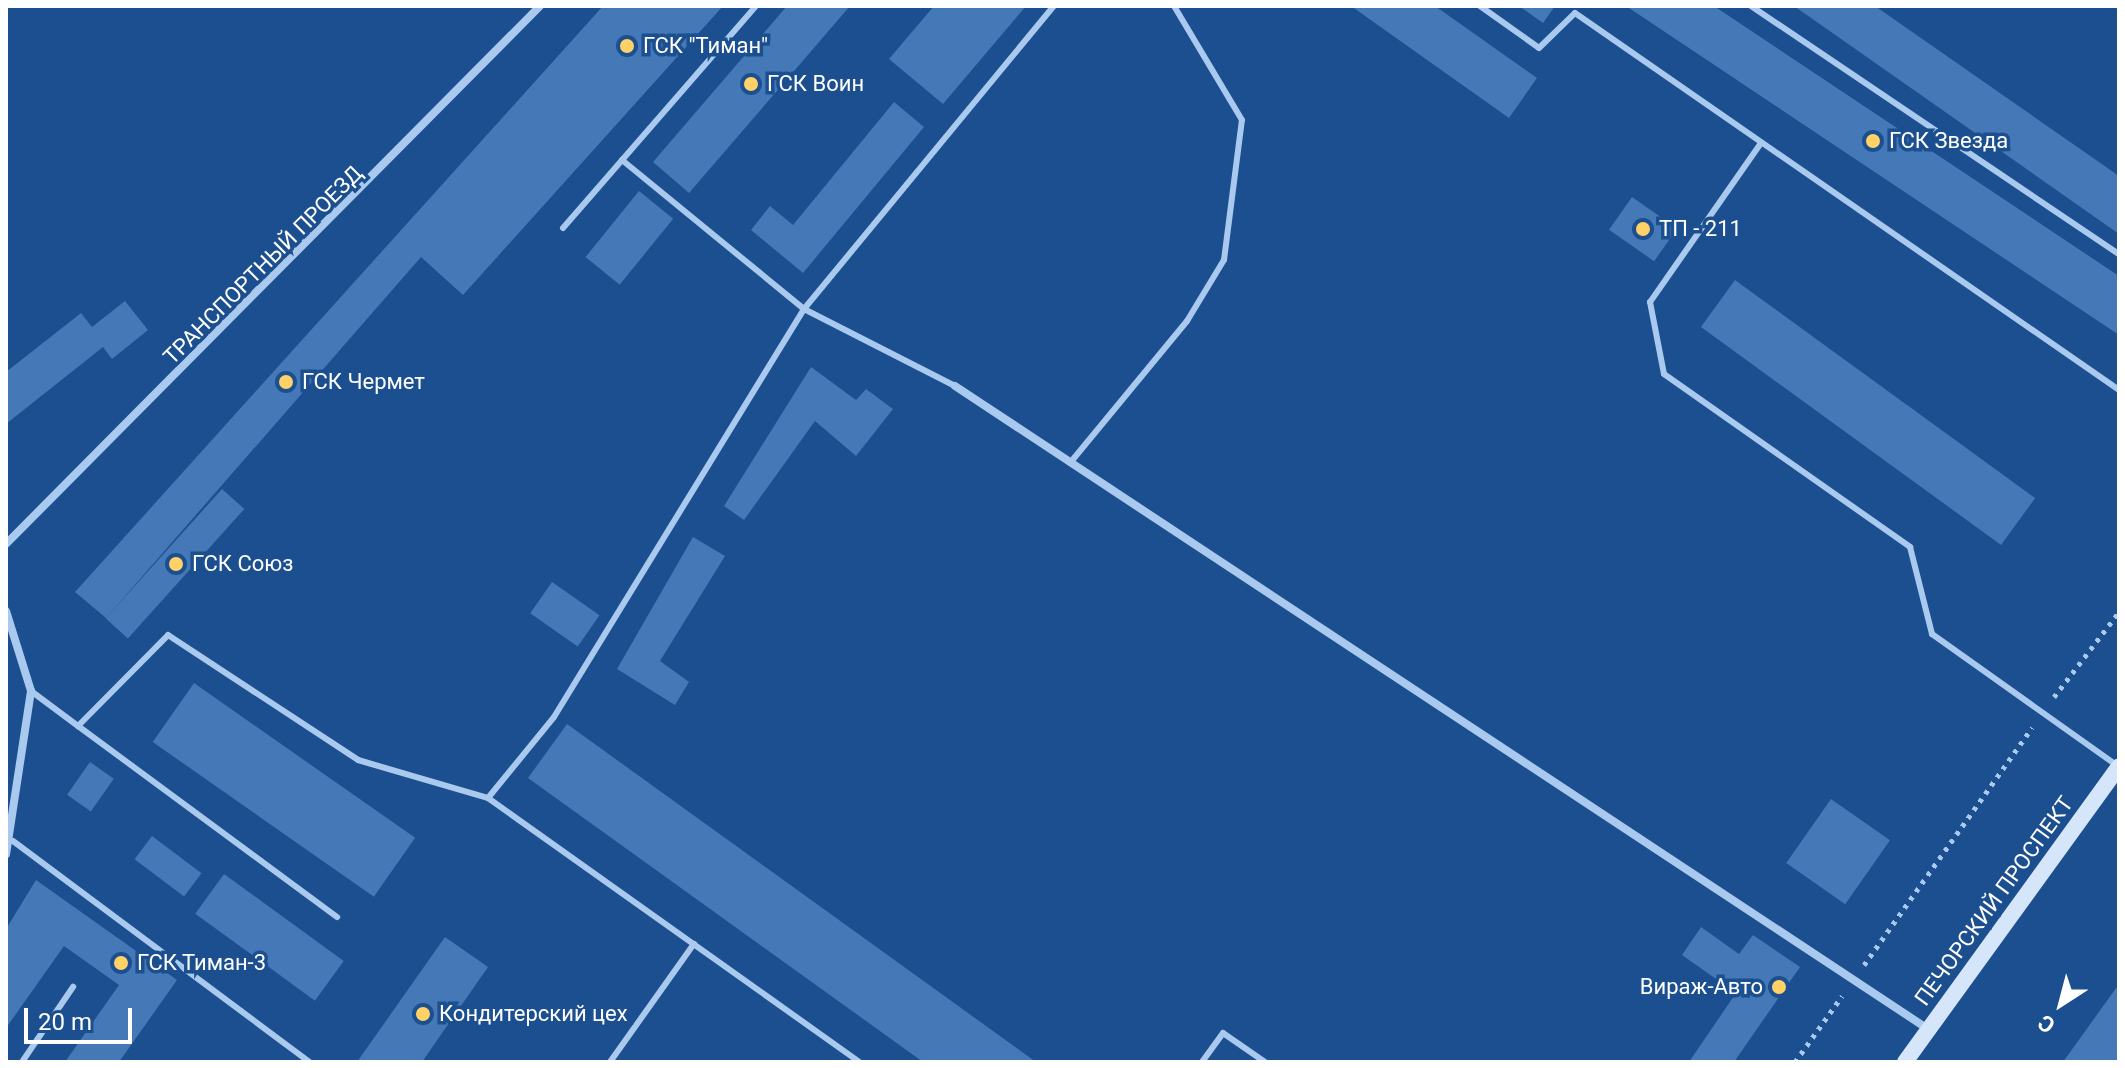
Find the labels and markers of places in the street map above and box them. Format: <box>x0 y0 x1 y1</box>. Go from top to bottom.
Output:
place label: ГСК "Тиман" <box>643 33 768 59</box>
marker: ГСК "Тиман" <box>618 37 636 55</box>
place label: ГСК Воин <box>767 71 864 97</box>
marker: ГСК Воин <box>742 75 760 93</box>
place label: ГСК Звезда <box>1889 128 2008 154</box>
marker: ГСК Звезда <box>1864 132 1882 150</box>
place label: ТП - 211 <box>1659 216 1742 242</box>
marker: ТП - 211 <box>1634 220 1652 238</box>
place label: ГСК Чермет <box>302 369 425 395</box>
marker: ГСК Чермет <box>277 373 295 391</box>
place label: ГСК Союз <box>192 551 293 577</box>
marker: ГСК Союз <box>167 555 185 573</box>
place label: ГСК Тиман-3 <box>137 950 266 976</box>
marker: ГСК Тиман-3 <box>112 954 130 972</box>
place label: Вираж-Авто <box>1640 974 1763 1000</box>
marker: Вираж-Авто <box>1770 978 1788 996</box>
place label: Кондитерский цех <box>439 1001 628 1027</box>
marker: Кондитерский цех <box>414 1005 432 1023</box>

